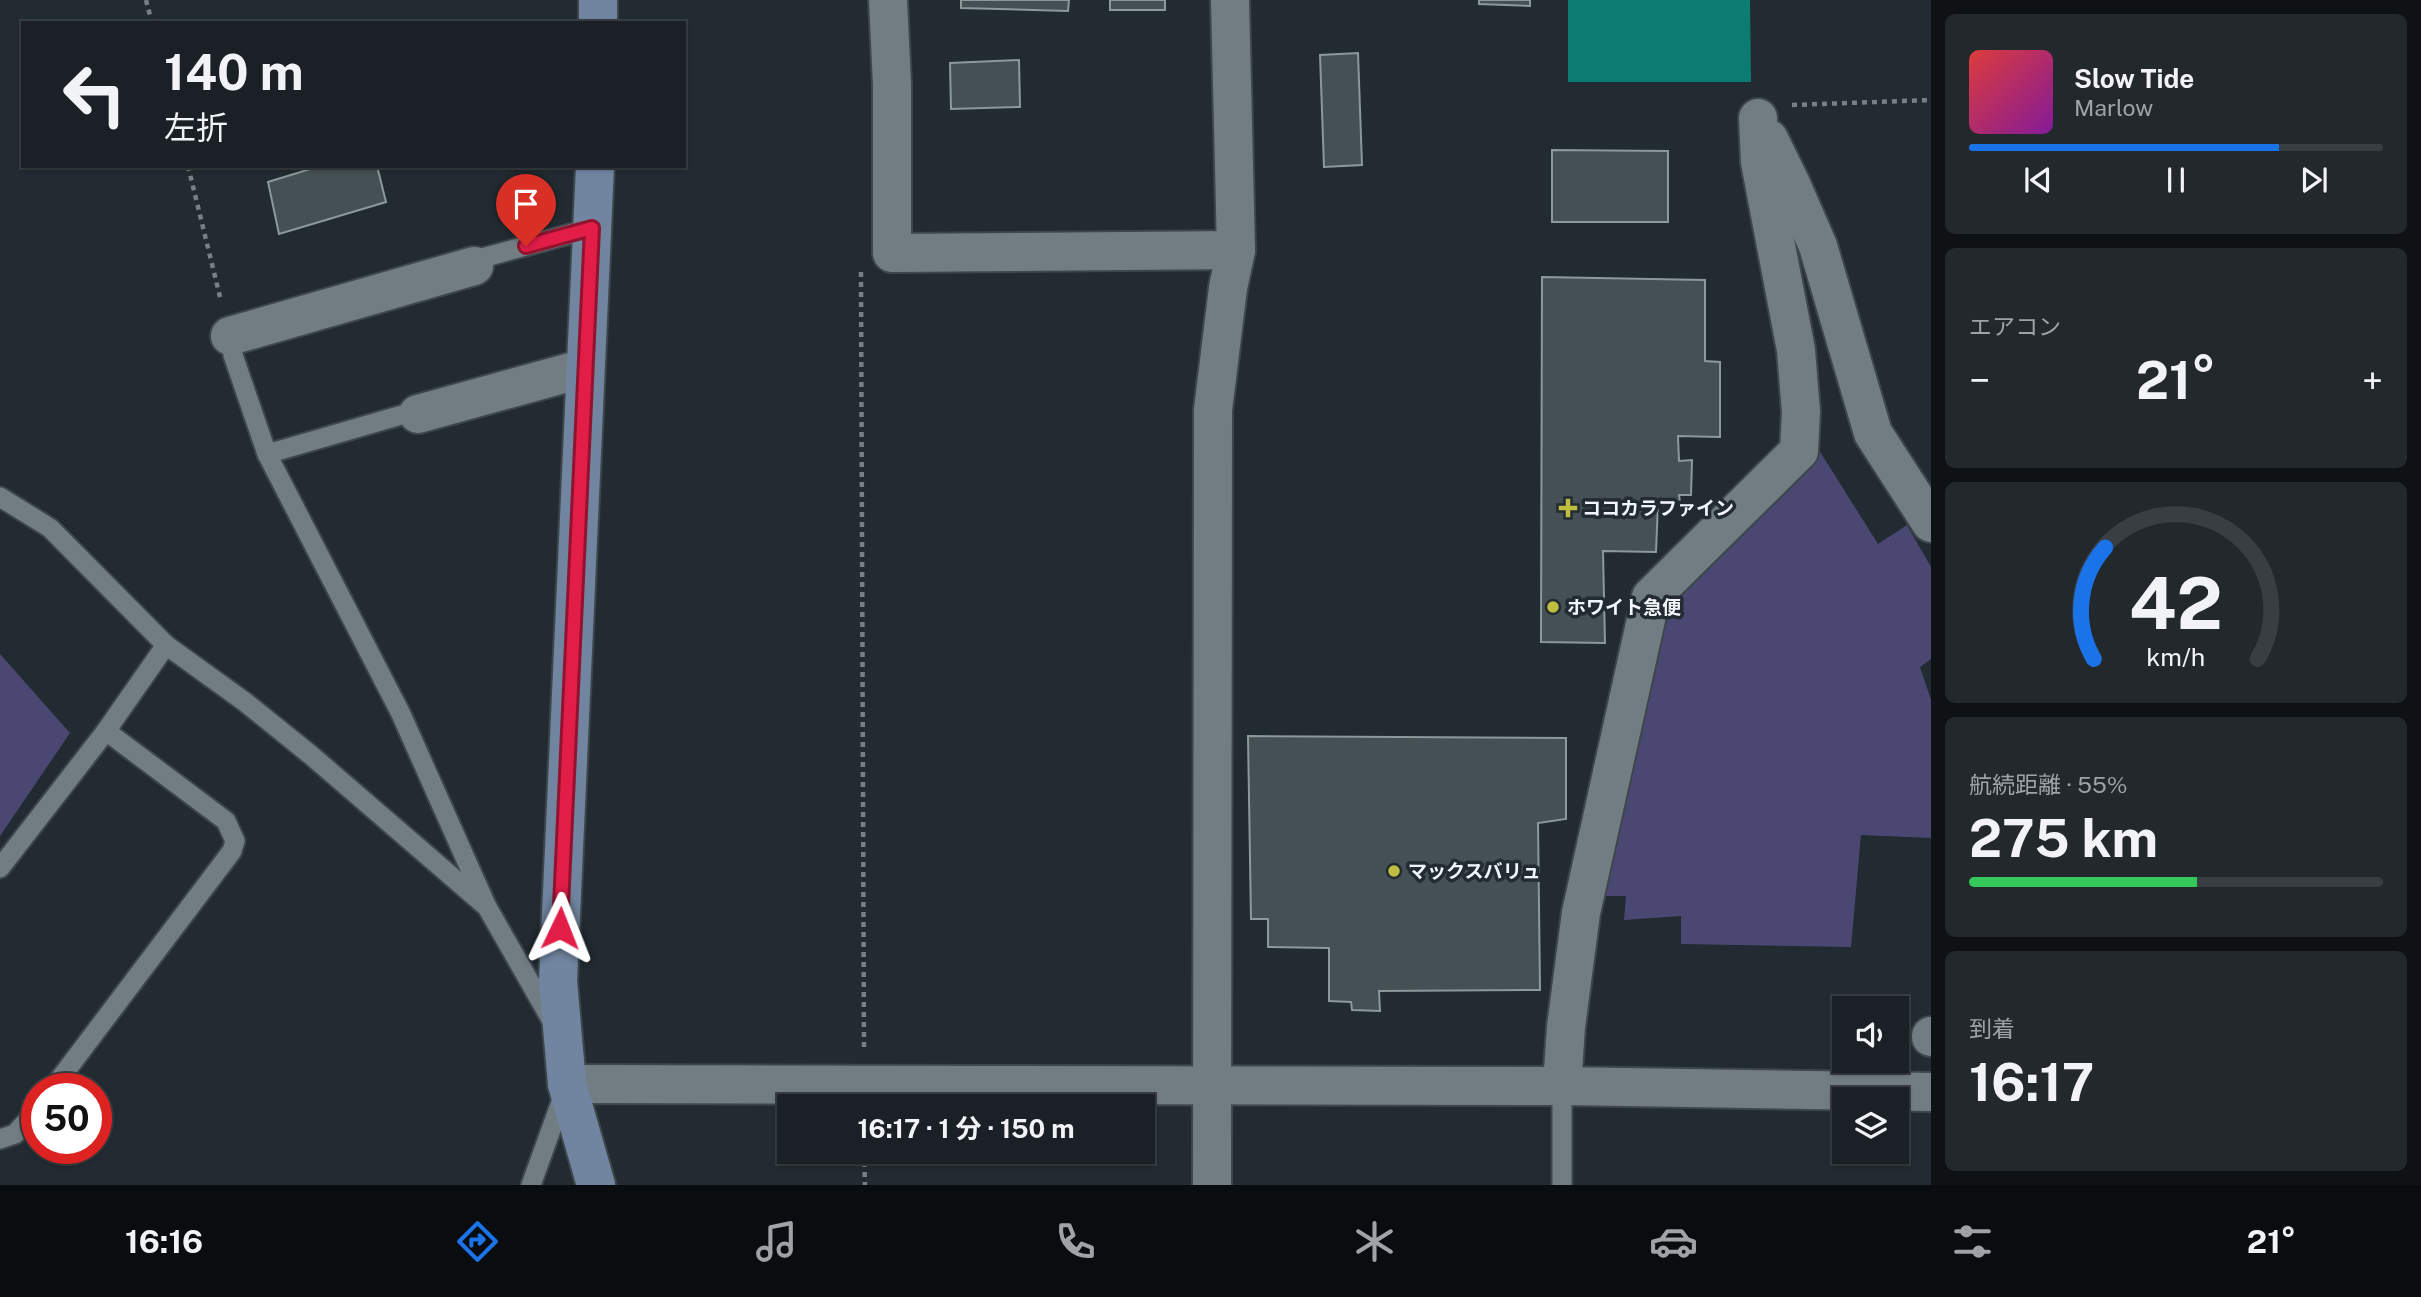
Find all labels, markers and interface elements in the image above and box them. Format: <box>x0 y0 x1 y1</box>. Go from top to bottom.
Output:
text: 140 m <box>164 43 304 101</box>
icon: left <box>49 49 140 140</box>
text: Slow Tide <box>2074 63 2194 94</box>
text: Marlow <box>2074 94 2153 121</box>
text: 左折 <box>164 109 228 146</box>
icon: previous <box>2019 161 2057 199</box>
icon: pause <box>2157 161 2195 199</box>
icon: next <box>2295 161 2333 199</box>
pin <box>496 174 556 246</box>
icon: arrive <box>507 185 545 223</box>
text: エアコン <box>1969 313 2061 340</box>
text: 21° <box>2136 350 2216 411</box>
text: − <box>1969 358 1990 403</box>
text: + <box>2362 358 2383 403</box>
place label: ココカラファイン <box>1582 497 1734 519</box>
marker: ココカラファイン <box>1560 500 1576 516</box>
text: 42 <box>2129 560 2223 645</box>
place label: ホワイト急便 <box>1567 596 1681 618</box>
marker: ホワイト急便 <box>1545 599 1561 615</box>
text: km/h <box>2147 641 2205 671</box>
text: 航続距離 · 55% <box>1969 771 2128 798</box>
text: 275 km <box>1969 808 2158 869</box>
place label: マックスバリュ <box>1408 860 1540 882</box>
marker: マックスバリュ <box>1386 863 1402 879</box>
position arrow <box>523 891 597 965</box>
map controls <box>1832 996 1909 1164</box>
button: sound <box>1832 996 1909 1073</box>
text: 到着 <box>1969 1015 2015 1042</box>
text: 16:17 <box>1969 1052 2094 1113</box>
speed limit sign: 50 <box>21 1073 112 1164</box>
button: layers <box>1832 1087 1909 1164</box>
text: 16:17 · 1 分 · 150 m <box>857 1113 1075 1144</box>
icon: directions <box>453 1217 502 1266</box>
icon: music <box>752 1217 801 1266</box>
icon: phone <box>1051 1217 1100 1266</box>
icon: climate <box>1350 1217 1399 1266</box>
icon: car <box>1649 1217 1698 1266</box>
icon: filters <box>1948 1217 1997 1266</box>
text: 16:16 <box>125 1223 203 1260</box>
text: 21° <box>2247 1223 2296 1260</box>

